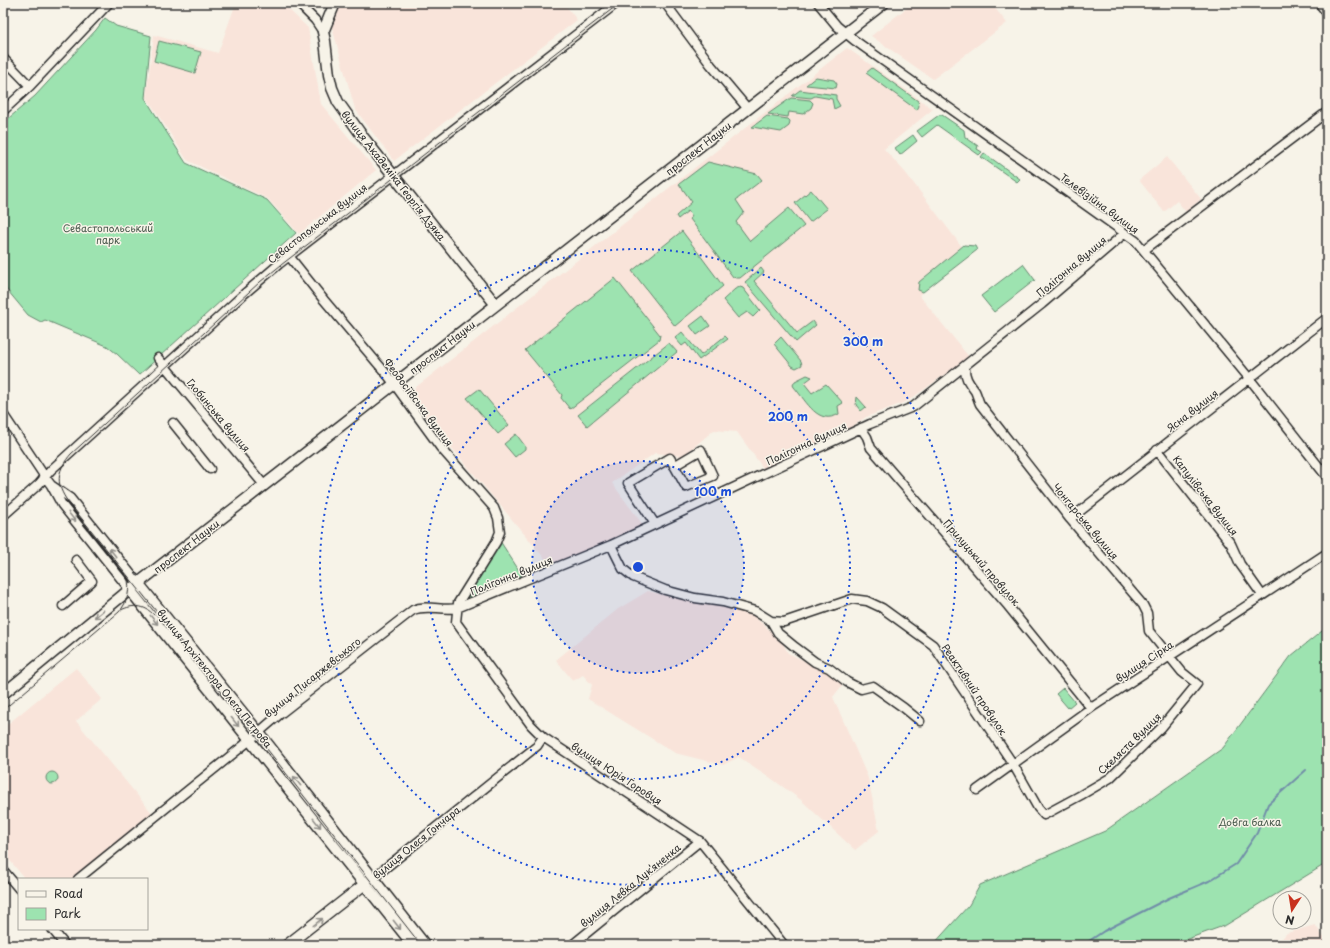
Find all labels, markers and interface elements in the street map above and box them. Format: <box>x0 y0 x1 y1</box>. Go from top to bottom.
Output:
street label: вулиця Академіка Георгія Дзяка <box>338 107 450 244</box>
street label: проспект Науки <box>662 117 734 178</box>
street label: Телевізійна вулиця <box>1057 169 1143 237</box>
street label: Севастопольська вулиця <box>264 179 370 267</box>
park label: Севастопольський парк <box>63 220 153 247</box>
street label: Полігонна вулиця <box>1033 232 1109 300</box>
street label: проспект Науки <box>406 316 478 377</box>
text: 300 m <box>843 332 883 350</box>
street label: Феодосіївська вулиця <box>381 355 457 449</box>
street label: Глобинська вулиця <box>184 375 254 455</box>
street label: Ясна вулиця <box>1163 385 1221 435</box>
text: 200 m <box>768 407 808 425</box>
street label: Полігонна вулиця <box>763 418 849 468</box>
street label: Капулівська вулиця <box>1169 452 1242 539</box>
street label: Чонгарська вулиця <box>1050 480 1122 562</box>
text: 100 m <box>694 482 732 500</box>
one-way arrow <box>68 512 76 523</box>
street label: проспект Науки <box>150 515 222 576</box>
street label: Прилуцький провулок <box>940 516 1024 609</box>
one-way arrow <box>109 548 118 559</box>
street label: Полігонна вулиця <box>468 552 554 598</box>
centre of rings <box>631 560 645 574</box>
street label: вулиця Архітектора Олега Петрова <box>154 605 276 751</box>
one-way arrow <box>94 610 105 618</box>
one-way arrow <box>149 615 158 626</box>
street label: вулиця Писаржевського <box>261 633 364 721</box>
street label: вулиця Сірка <box>1112 636 1177 685</box>
street label: Реактивний провулок <box>938 640 1011 738</box>
street label: Скеляста вулиця <box>1094 709 1164 777</box>
one-way arrow <box>231 716 240 727</box>
street label: вулиця Юрія Горовця <box>569 738 665 808</box>
one-way arrow <box>292 776 301 787</box>
street label: вулиця Олеся Гончара <box>369 801 464 882</box>
park label: Довга балка <box>1218 814 1282 829</box>
one-way arrow <box>312 818 321 828</box>
street label: вулиця Левка Лукʼяненка <box>576 839 684 930</box>
legend <box>18 878 148 930</box>
text: Road <box>54 884 83 902</box>
north arrow <box>1272 890 1312 930</box>
text: Park <box>54 904 81 922</box>
text: N <box>1284 911 1296 929</box>
one-way arrow <box>312 917 323 926</box>
one-way arrow <box>393 919 402 930</box>

